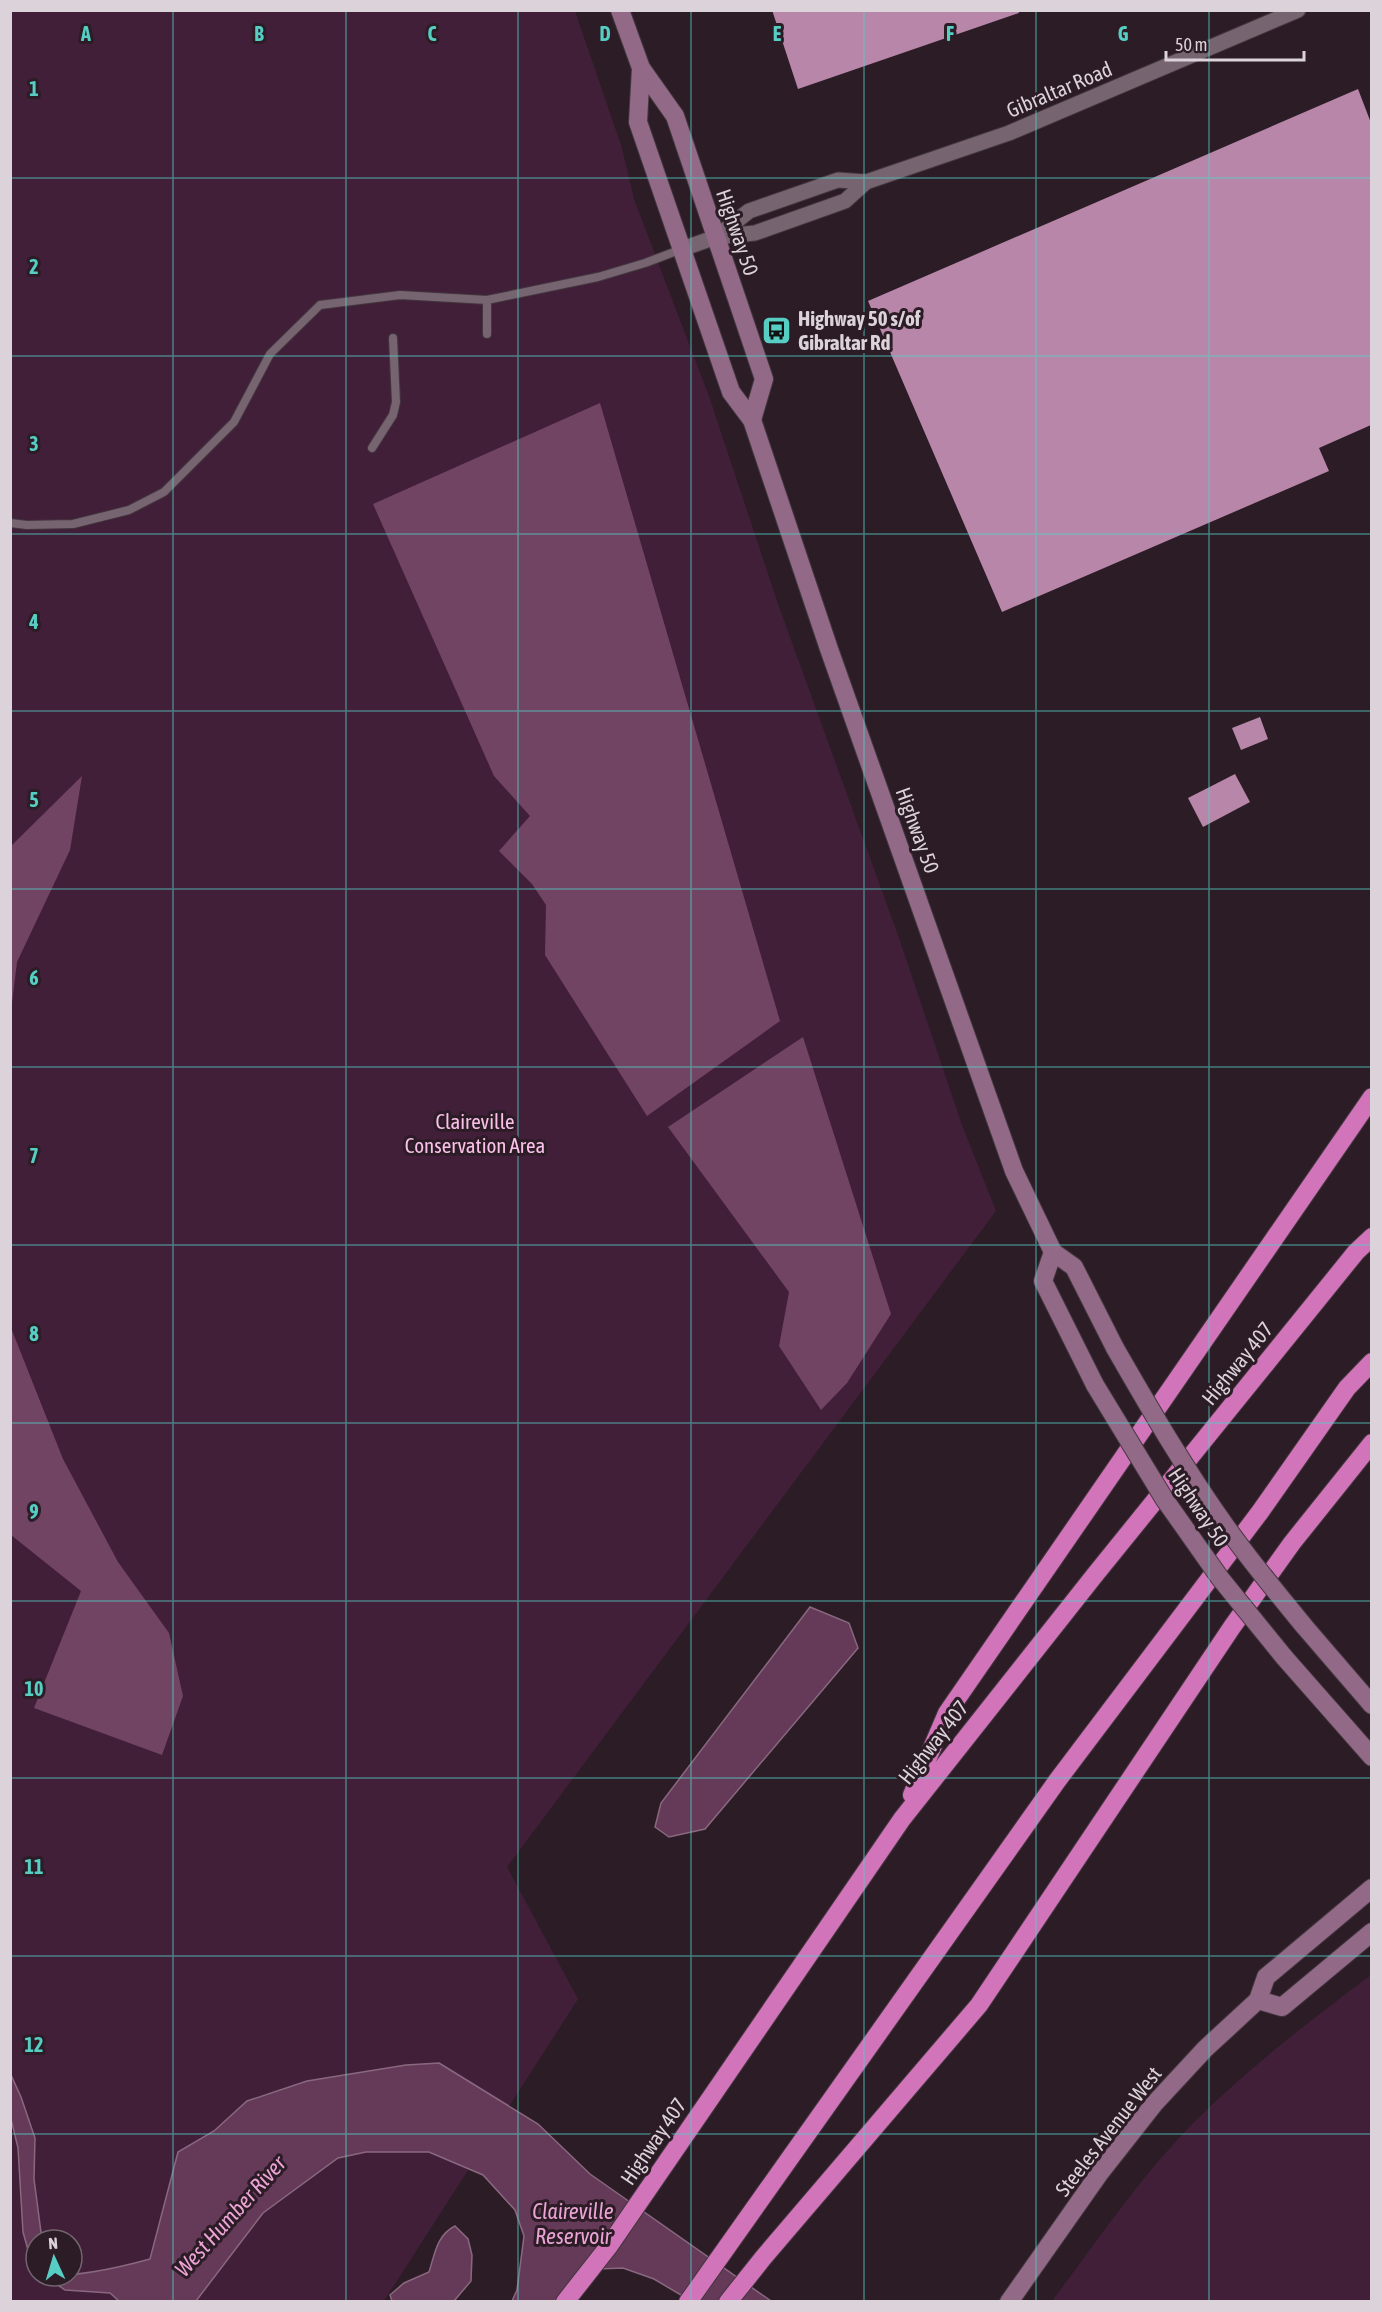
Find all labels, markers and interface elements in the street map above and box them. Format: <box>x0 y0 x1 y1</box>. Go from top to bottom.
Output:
text: A <box>80 22 91 45</box>
text: B <box>254 22 264 45</box>
text: C <box>428 22 437 45</box>
text: D <box>599 22 611 45</box>
text: E <box>773 22 782 45</box>
text: F <box>946 22 954 45</box>
text: G <box>1118 22 1129 45</box>
scale bar <box>1166 24 1304 62</box>
text: 50 m <box>1175 34 1207 55</box>
street label: Gibraltar Road <box>1003 56 1115 122</box>
text: 1 <box>29 77 39 100</box>
street label: Highway 50 <box>712 186 764 278</box>
text: 2 <box>29 255 39 278</box>
place label: Highway 50 s/of Gibraltar Rd <box>798 306 921 354</box>
bus stop icon: Highway 50 s/of Gibraltar Rd <box>761 314 793 346</box>
text: 3 <box>29 432 39 455</box>
text: 4 <box>28 610 39 633</box>
street label: Highway 50 <box>891 784 945 876</box>
text: 5 <box>29 788 39 811</box>
text: 6 <box>29 966 39 989</box>
park label: Claireville Conservation Area <box>405 1109 545 1157</box>
text: 7 <box>29 1144 39 1167</box>
street label: Highway 407 <box>1196 1317 1278 1409</box>
text: 8 <box>29 1322 39 1345</box>
street label: Highway 50 <box>1164 1463 1234 1551</box>
text: 9 <box>29 1500 39 1523</box>
text: 10 <box>25 1677 43 1700</box>
street label: Highway 407 <box>893 1695 973 1789</box>
text: 11 <box>25 1855 43 1878</box>
text: 12 <box>25 2033 43 2056</box>
street label: Steeles Avenue West <box>1050 2062 1166 2200</box>
street label: Highway 407 <box>615 2093 691 2189</box>
water label: West Humber River <box>169 2149 292 2282</box>
water label: Claireville Reservoir <box>532 2198 614 2249</box>
north arrow <box>24 2228 84 2288</box>
text: N <box>48 2234 58 2252</box>

